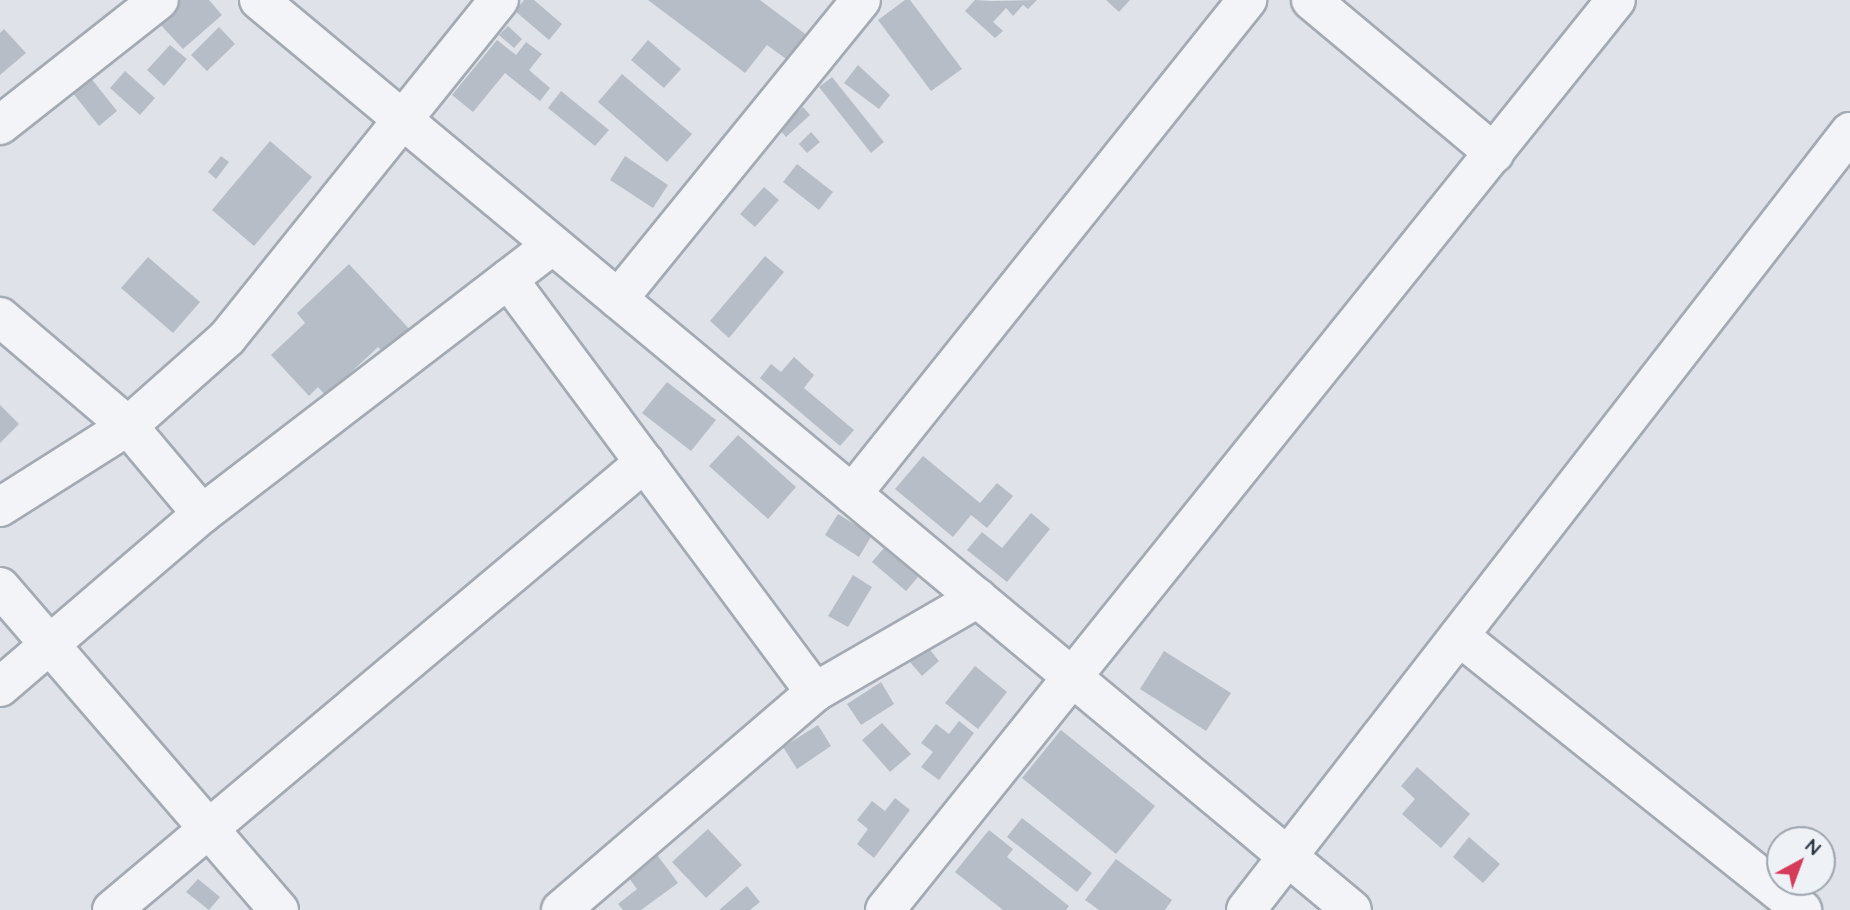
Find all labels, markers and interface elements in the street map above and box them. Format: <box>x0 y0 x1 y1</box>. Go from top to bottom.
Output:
north arrow <box>1766 826 1836 896</box>
text: N <box>1800 833 1827 860</box>

